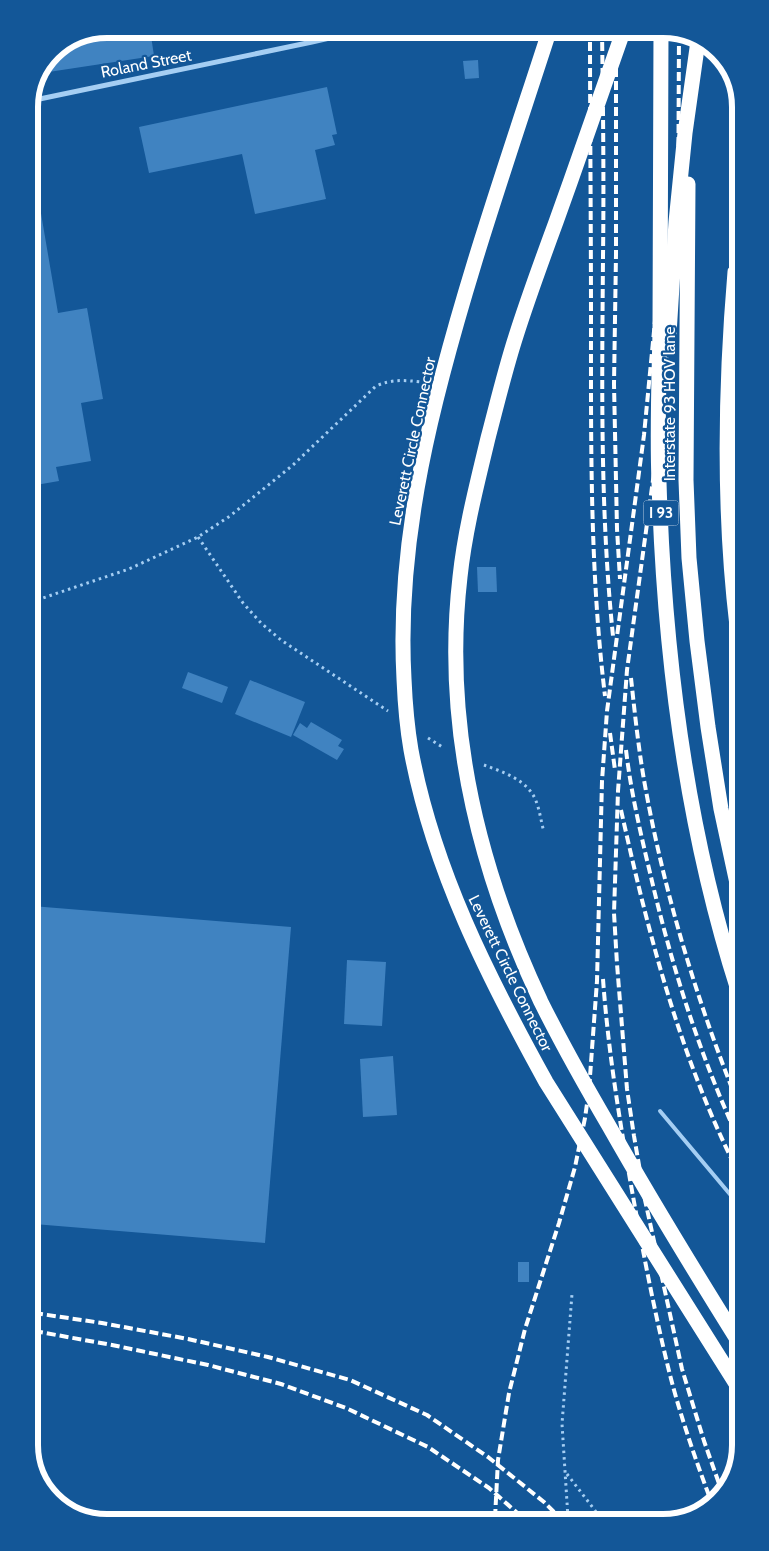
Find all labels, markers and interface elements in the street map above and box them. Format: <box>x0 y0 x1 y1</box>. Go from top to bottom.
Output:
street label: Roland Street <box>99 45 194 82</box>
street label: Interstate 93 HOV lane <box>660 327 679 481</box>
street label: Leverett Circle Connector <box>385 354 440 527</box>
road number: I 93 <box>644 500 678 526</box>
street label: Leverett Circle Connector <box>464 892 557 1055</box>

